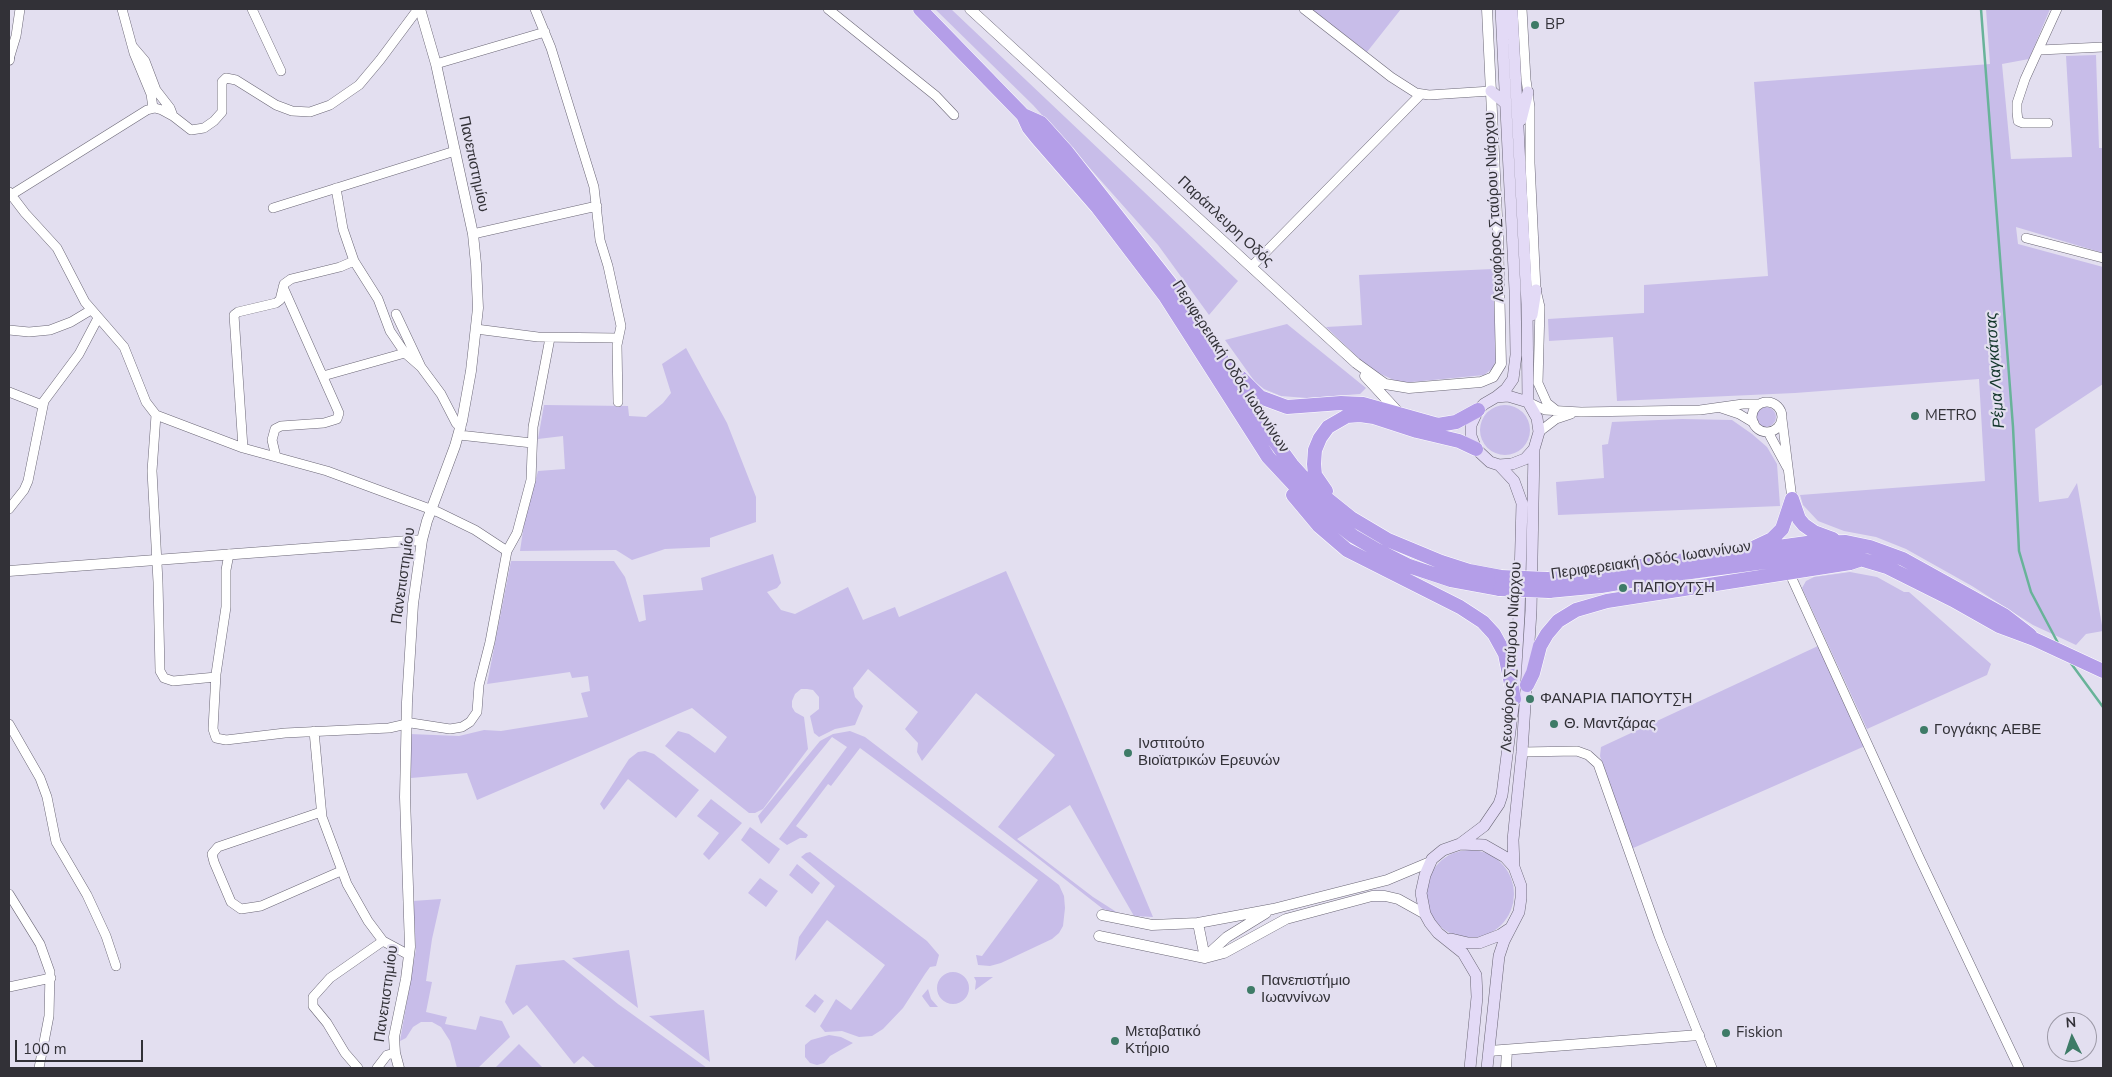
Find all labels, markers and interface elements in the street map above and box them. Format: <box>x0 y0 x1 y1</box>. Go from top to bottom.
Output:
place label: BP <box>1545 16 1565 34</box>
marker: BP <box>1529 19 1541 31</box>
street label: Λεωφόρος Σταύρου Νιάρχου <box>1481 111 1509 303</box>
street label: Πανεπιστημίου <box>454 114 492 214</box>
street label: Παράπλευρη Οδός <box>1173 173 1277 271</box>
street label: Περιφερειακή Οδός Ιωαννίνων <box>1168 277 1292 457</box>
water label: Ρέμα Λαγκάτσας <box>1982 311 2010 429</box>
place label: METRO <box>1925 407 1977 425</box>
marker: METRO <box>1909 410 1921 422</box>
street label: Πανεπιστημίου <box>388 526 420 626</box>
street label: Περιφερειακή Οδός Ιωαννίνων <box>1550 538 1752 584</box>
street label: Λεωφόρος Σταύρου Νιάρχου <box>1498 561 1526 753</box>
place label: ΠΑΠΟΥΤΣΗ <box>1633 579 1715 597</box>
marker: ΠΑΠΟΥΤΣΗ <box>1617 582 1629 594</box>
place label: ΦΑΝΑΡΙΑ ΠΑΠΟΥΤΣΗ <box>1540 690 1692 708</box>
marker: ΦΑΝΑΡΙΑ ΠΑΠΟΥΤΣΗ <box>1524 693 1536 705</box>
place label: Θ. Μαντζάρας <box>1564 715 1656 733</box>
marker: Θ. Μαντζάρας <box>1548 718 1560 730</box>
place label: Γογγάκης ΑΕΒΕ <box>1934 721 2041 739</box>
marker: Γογγάκης ΑΕΒΕ <box>1918 724 1930 736</box>
place label: Ινστιτούτο Βιοϊατρικών Ερευνών <box>1138 735 1280 770</box>
marker: Ινστιτούτο Βιοϊατρικών Ερευνών <box>1122 747 1134 759</box>
street label: Πανεπιστημίου <box>371 944 403 1044</box>
place label: Πανεπιστήμιο Ιωαννίνων <box>1261 972 1350 1007</box>
marker: Πανεπιστήμιο Ιωαννίνων <box>1245 984 1257 996</box>
north arrow <box>2047 1012 2097 1062</box>
text: N <box>2065 1013 2077 1032</box>
place label: Μεταβατικό Κτήριο <box>1125 1023 1201 1058</box>
place label: Fiskion <box>1736 1024 1783 1042</box>
marker: Fiskion <box>1720 1027 1732 1039</box>
scale bar <box>18 1030 145 1062</box>
marker: Μεταβατικό Κτήριο <box>1109 1035 1121 1047</box>
text: 100 m <box>23 1039 67 1059</box>

